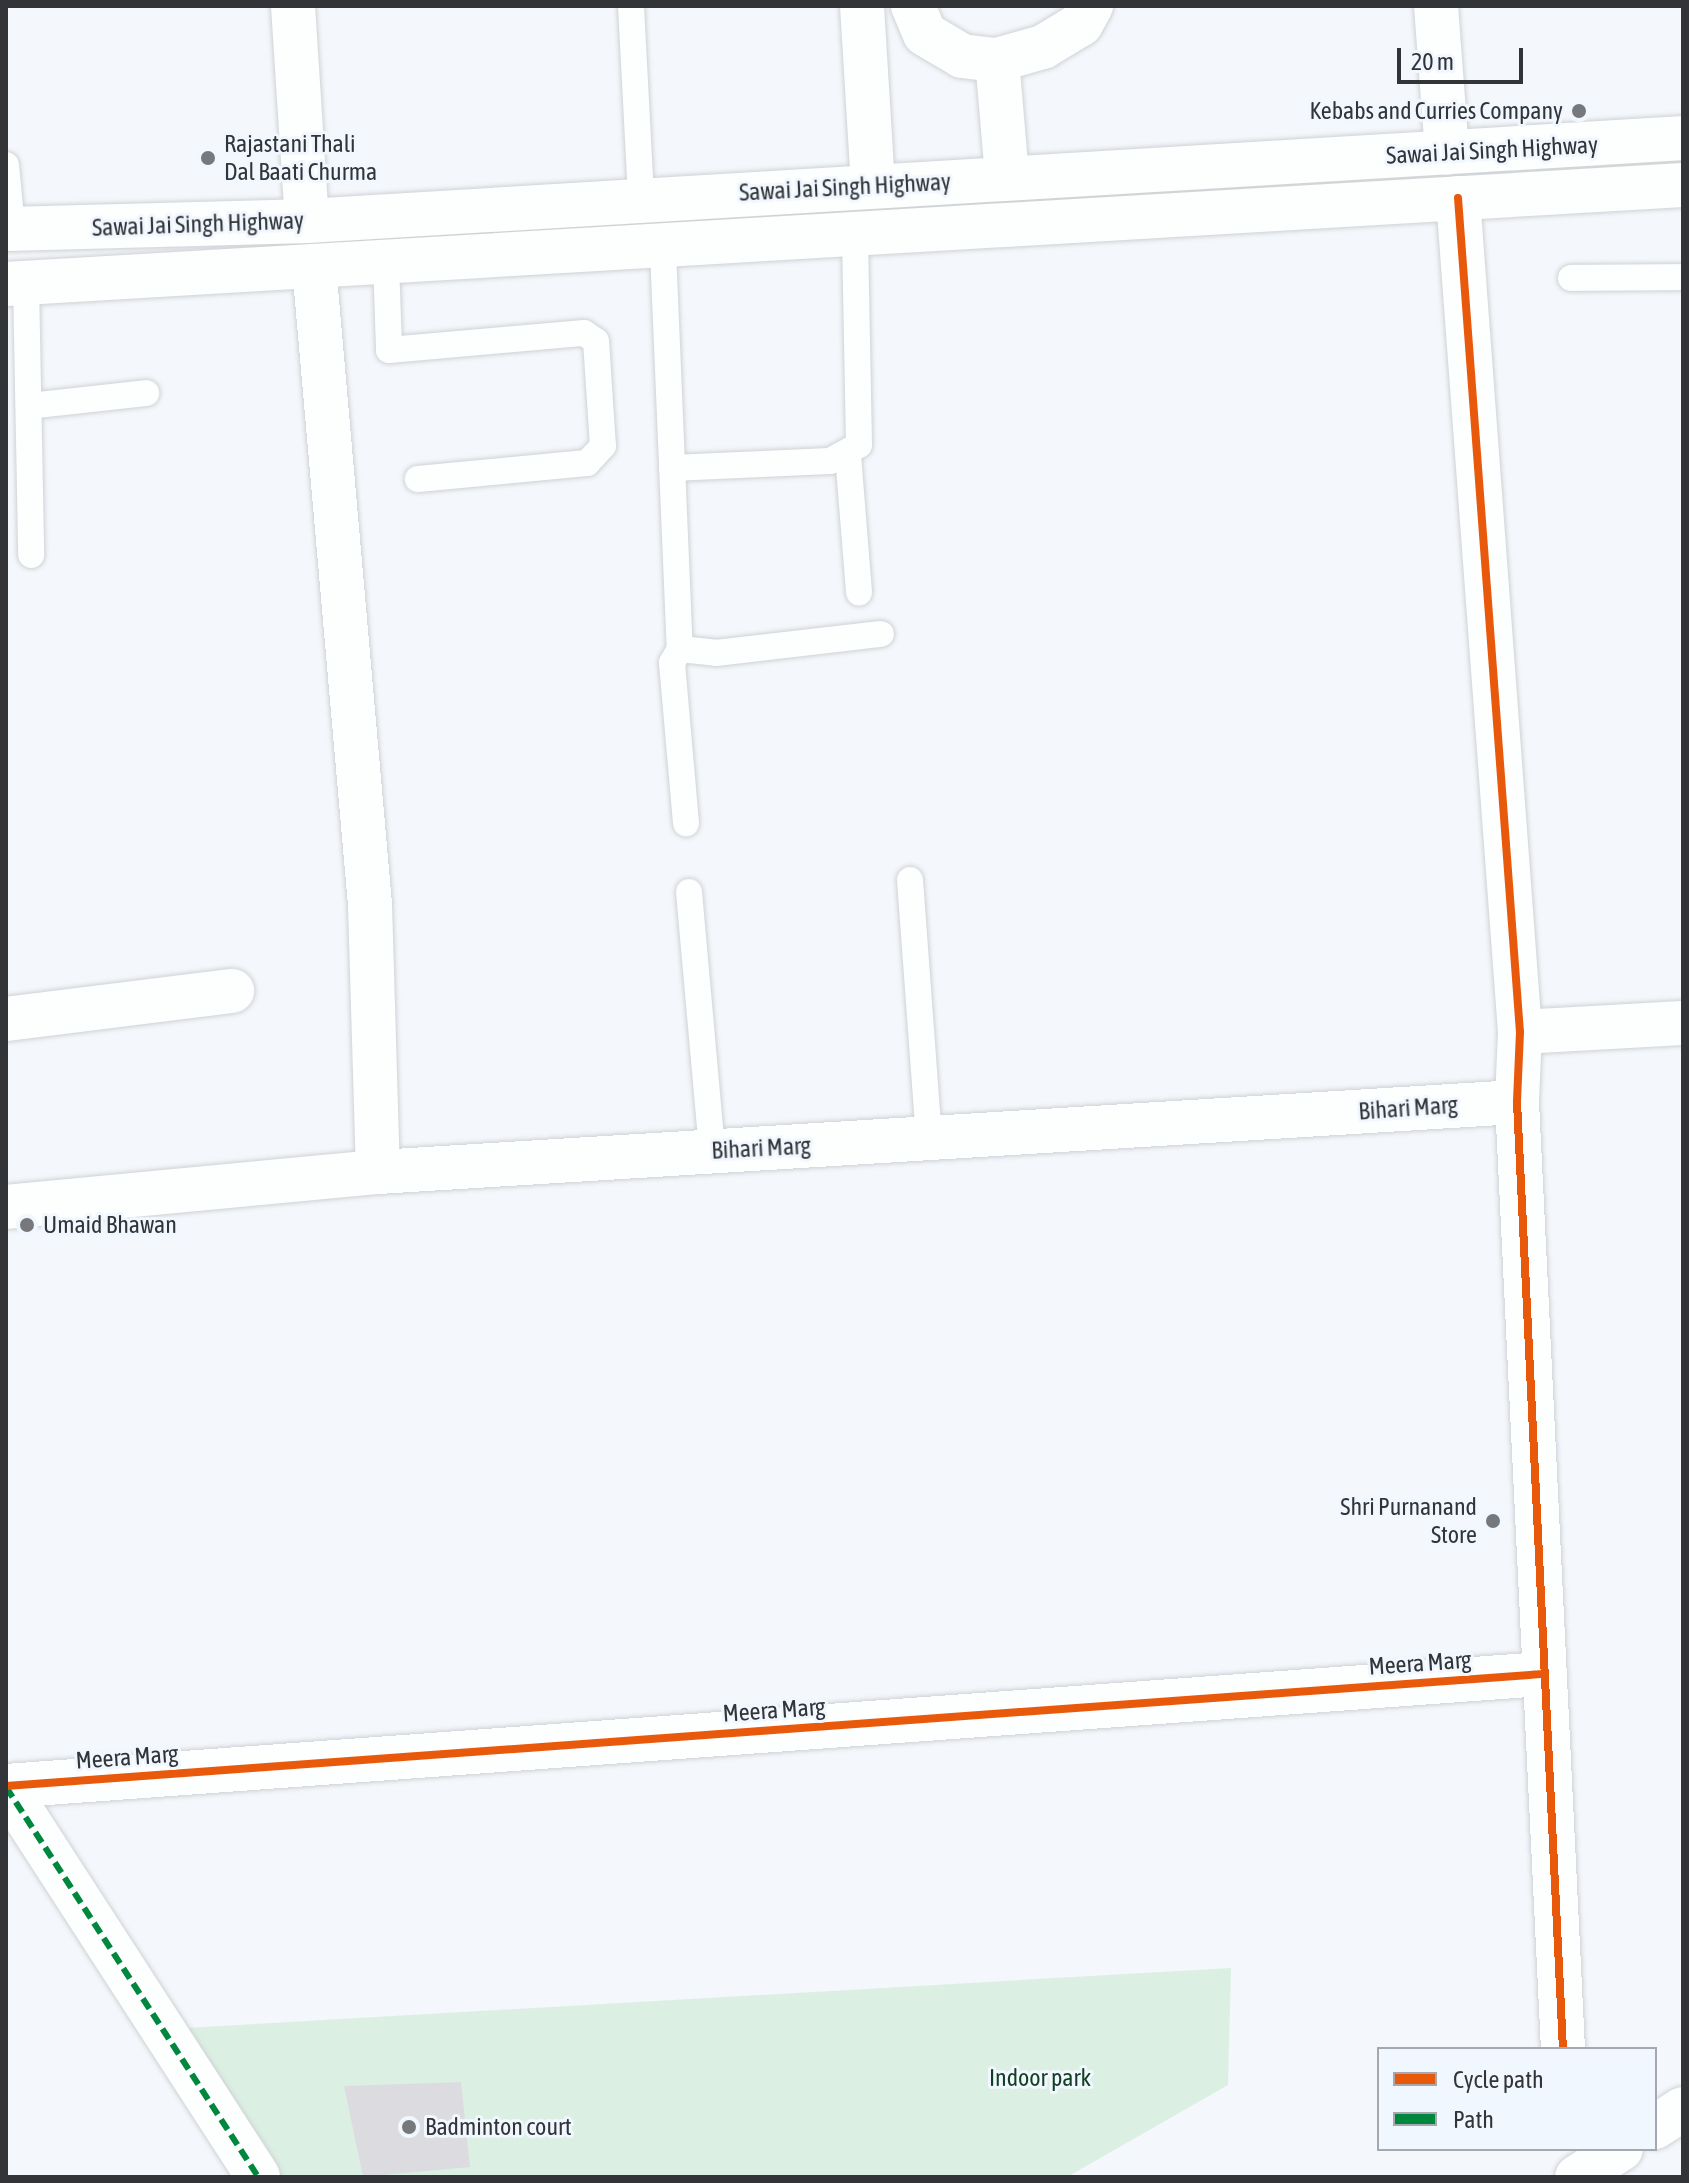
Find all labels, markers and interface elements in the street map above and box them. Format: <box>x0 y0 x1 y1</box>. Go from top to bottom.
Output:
scale bar <box>1401 32 1527 82</box>
text: 20 m <box>1411 48 1454 75</box>
place label: Kebabs and Curries Company <box>1310 97 1563 125</box>
marker: Kebabs and Curries Company <box>1570 102 1588 120</box>
place label: Rajastani Thali Dal Baati Churma <box>224 130 377 186</box>
street label: Sawai Jai Singh Highway <box>1385 130 1599 170</box>
marker: Rajastani Thali Dal Baati Churma <box>199 149 217 167</box>
street label: Sawai Jai Singh Highway <box>738 167 952 207</box>
street label: Sawai Jai Singh Highway <box>92 206 304 242</box>
street label: Bihari Marg <box>1357 1090 1459 1126</box>
street label: Bihari Marg <box>711 1131 811 1165</box>
place label: Umaid Bhawan <box>43 1211 177 1239</box>
marker: Umaid Bhawan <box>18 1216 36 1234</box>
place label: Shri Purnanand Store <box>1340 1493 1477 1549</box>
marker: Shri Purnanand Store <box>1484 1512 1502 1530</box>
street label: Meera Marg <box>1368 1645 1472 1681</box>
street label: Meera Marg <box>722 1692 826 1728</box>
street label: Meera Marg <box>75 1739 179 1775</box>
legend <box>1377 2047 1657 2151</box>
park label: Indoor park <box>989 2064 1091 2092</box>
text: Cycle path <box>1453 2066 1544 2093</box>
text: Path <box>1453 2106 1494 2133</box>
place label: Badminton court <box>425 2113 572 2141</box>
marker: Badminton court <box>400 2118 418 2136</box>

